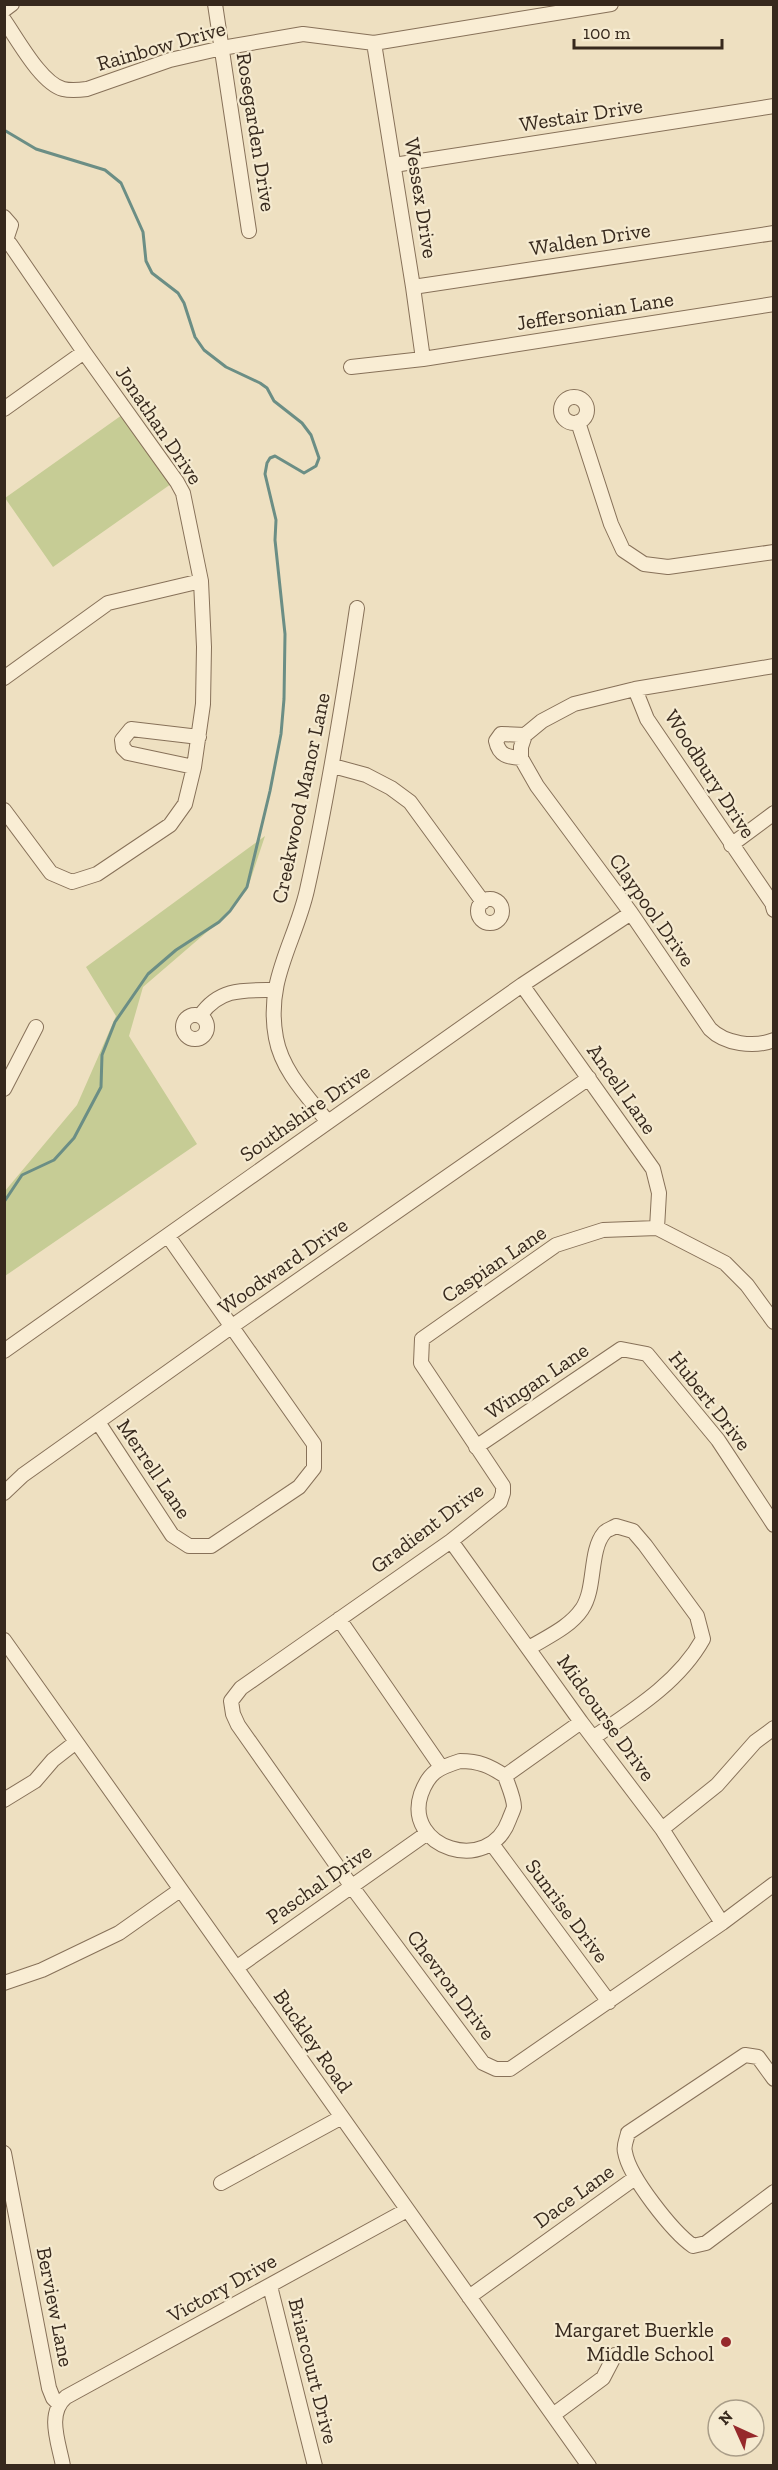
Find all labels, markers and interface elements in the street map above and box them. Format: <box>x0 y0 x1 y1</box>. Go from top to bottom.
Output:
scale bar <box>574 12 722 50</box>
street label: Rainbow Drive <box>94 15 228 76</box>
text: 100 m <box>583 22 631 44</box>
street label: Rosegarden Drive <box>232 51 281 213</box>
street label: Westair Drive <box>518 92 644 137</box>
street label: Wessex Drive <box>400 136 443 260</box>
street label: Walden Drive <box>528 217 652 260</box>
street label: Jeffersonian Lane <box>515 286 675 335</box>
street label: Jonathan Drive <box>110 361 208 489</box>
street label: Creekwood Manor Lane <box>266 690 335 906</box>
street label: Woodbury Drive <box>660 705 761 843</box>
street label: Claypool Drive <box>604 848 701 971</box>
street label: Ancell Lane <box>582 1039 663 1139</box>
street label: Southshire Drive <box>235 1058 375 1167</box>
street label: Woodward Drive <box>213 1212 352 1320</box>
street label: Caspian Lane <box>437 1219 551 1308</box>
street label: Wingan Lane <box>480 1337 593 1424</box>
street label: Hubert Drive <box>664 1346 757 1455</box>
street label: Merrell Lane <box>112 1414 197 1523</box>
street label: Gradient Drive <box>365 1477 488 1578</box>
street label: Midcourse Drive <box>552 1650 661 1786</box>
street label: Paschal Drive <box>261 1838 376 1929</box>
street label: Sunrise Drive <box>520 1854 614 1967</box>
street label: Chevron Drive <box>402 1925 501 2045</box>
street label: Buckley Road <box>269 1984 358 2098</box>
street label: Dace Lane <box>529 2158 619 2233</box>
street label: Berview Lane <box>32 2245 79 2369</box>
street label: Victory Drive <box>162 2247 281 2328</box>
street label: Briarcourt Drive <box>283 2295 344 2447</box>
place label: Margaret Buerkle Middle School <box>554 2317 714 2366</box>
marker: Margaret Buerkle Middle School <box>719 2335 733 2349</box>
north arrow <box>706 2398 766 2458</box>
text: N <box>715 2407 737 2429</box>

